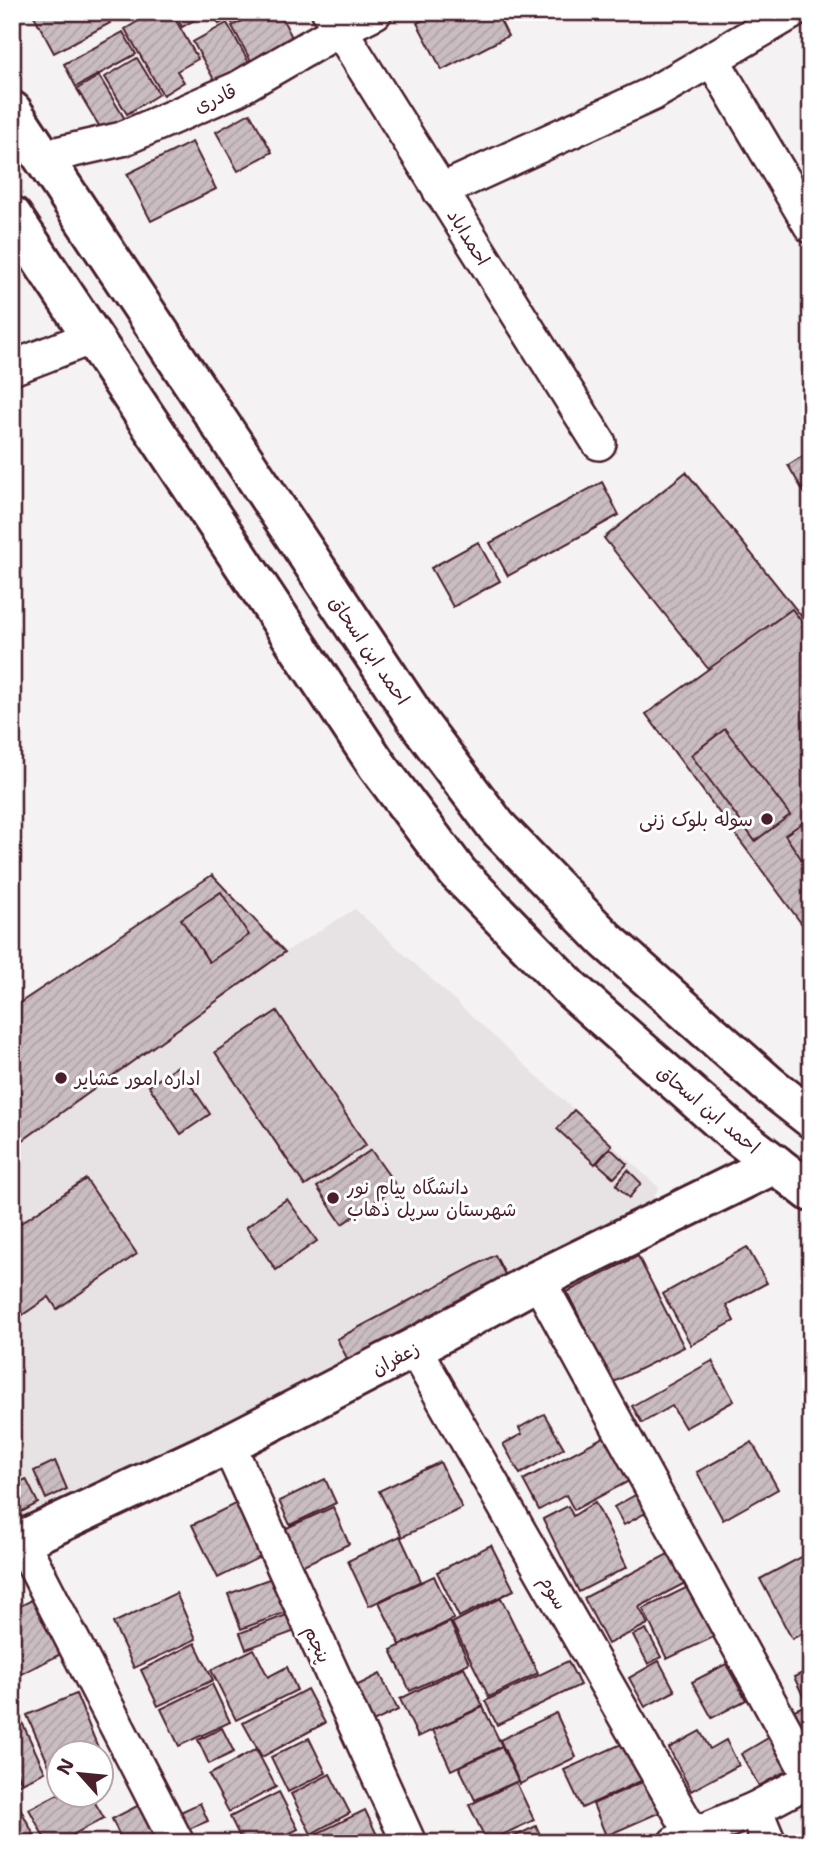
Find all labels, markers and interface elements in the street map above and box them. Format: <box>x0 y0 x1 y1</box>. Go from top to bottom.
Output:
street label: قادری <box>190 78 240 119</box>
street label: احمداباد <box>442 204 496 270</box>
street label: احمد ابن اسحاق <box>324 591 415 710</box>
place label: سوله بلوک زنی <box>639 807 753 832</box>
marker: سوله بلوک زنی <box>759 811 775 827</box>
street label: احمد ابن اسحاق <box>652 1059 765 1160</box>
place label: اداره امور عشایر <box>73 1066 200 1091</box>
marker: اداره امور عشایر <box>53 1070 69 1086</box>
place label: دانشگاه پیام نور شهرستان سرپل ذهاب <box>346 1175 516 1222</box>
marker: دانشگاه پیام نور شهرستان سرپل ذهاب <box>325 1190 341 1206</box>
street label: زعفران <box>367 1336 423 1381</box>
street label: سوم <box>532 1570 573 1615</box>
street label: پنجم <box>297 1622 337 1668</box>
north arrow <box>46 1740 116 1810</box>
text: N <box>51 1754 80 1779</box>

